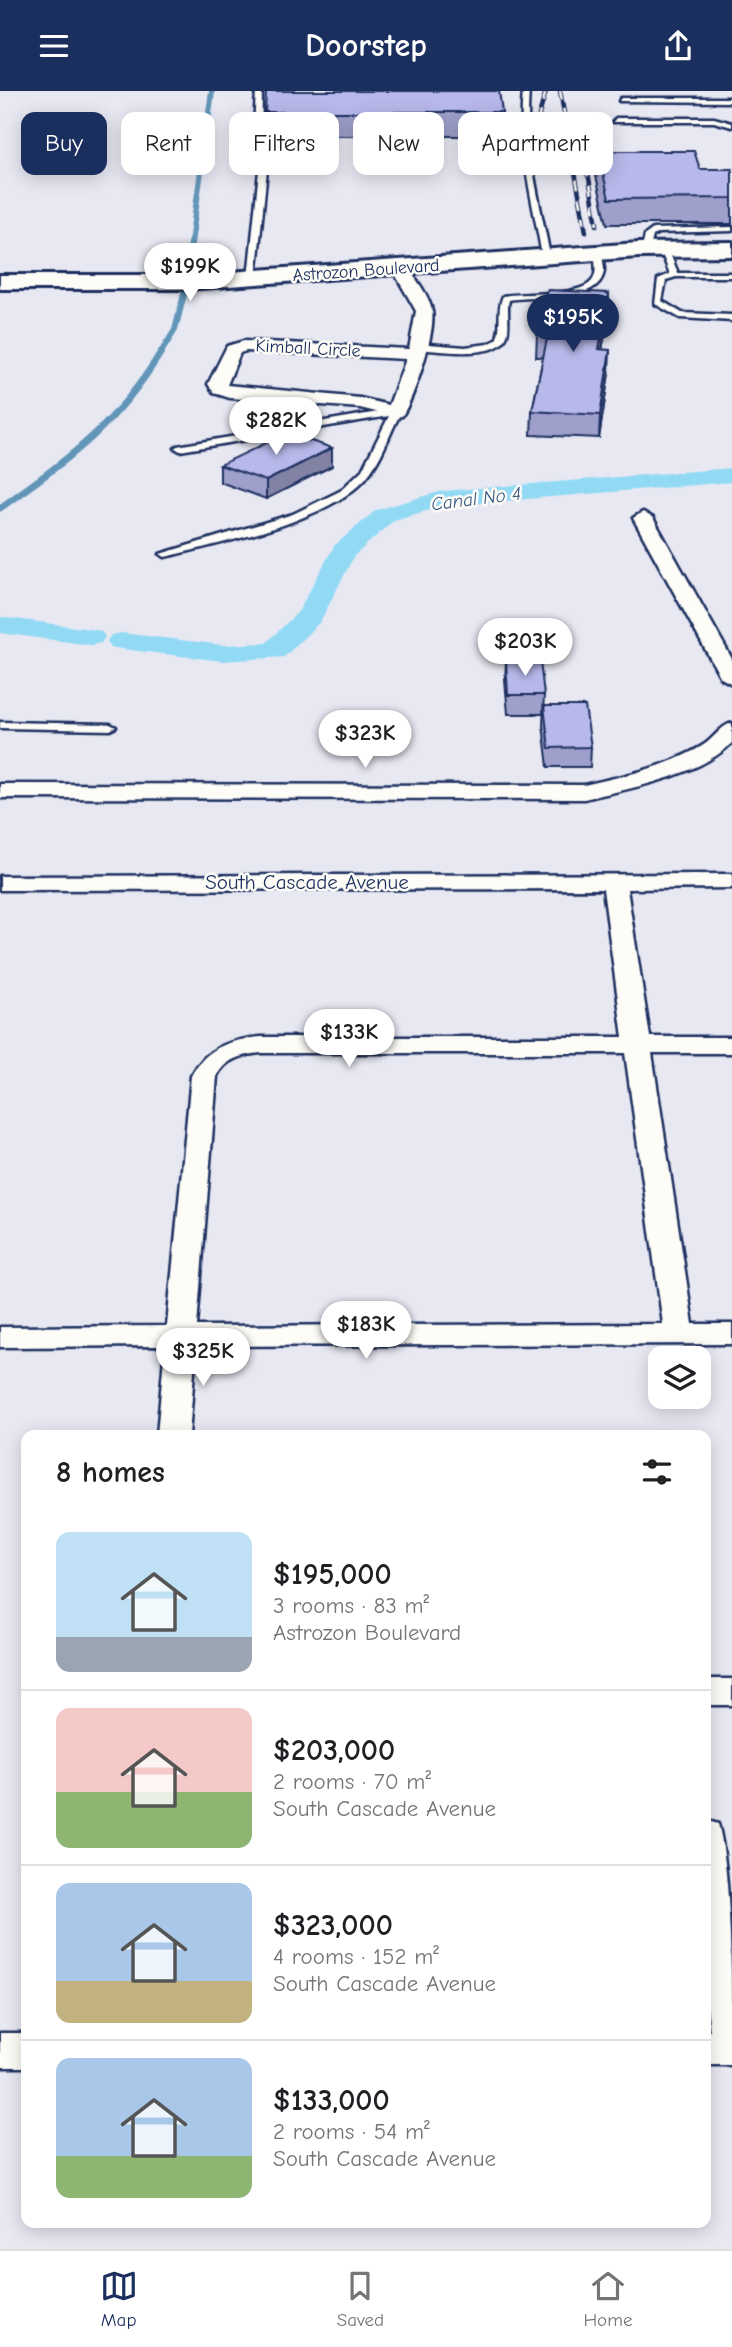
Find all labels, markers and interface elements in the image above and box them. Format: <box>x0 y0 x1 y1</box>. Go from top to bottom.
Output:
icon: menu <box>35 27 73 65</box>
text: Doorstep <box>305 27 427 64</box>
icon: share <box>659 27 697 65</box>
chip: Buy <box>21 112 107 175</box>
chip: Rent <box>121 112 215 175</box>
chip: Filters <box>229 112 339 175</box>
chip: New <box>353 112 444 175</box>
chip: Apartment <box>458 112 613 175</box>
pin: $199K <box>141 243 239 303</box>
text: $199K <box>160 252 220 279</box>
street label: Astrozon Boulevard <box>292 255 440 286</box>
pin: $195K <box>524 295 622 354</box>
text: $195K <box>543 303 603 330</box>
street label: Kimball Circle <box>255 335 361 362</box>
pin: $282K <box>227 397 325 457</box>
text: $282K <box>245 406 307 433</box>
water label: Canal No 4 <box>430 483 522 515</box>
pin: $203K <box>476 619 574 678</box>
text: $203K <box>494 627 556 654</box>
pin: $323K <box>316 711 414 770</box>
text: $323K <box>335 719 395 746</box>
street label: South Cascade Avenue <box>205 870 409 894</box>
pin: $133K <box>300 1009 398 1069</box>
text: $133K <box>320 1018 378 1045</box>
pin: $183K <box>317 1301 415 1361</box>
text: $183K <box>337 1310 395 1337</box>
pin: $325K <box>154 1329 252 1388</box>
text: $325K <box>172 1337 234 1364</box>
map controls <box>648 1346 711 1409</box>
button: layers <box>648 1346 711 1409</box>
icon: filters <box>638 1453 676 1491</box>
text: 8 homes <box>56 1455 165 1490</box>
text: $195,000 <box>273 1557 392 1592</box>
icon: home <box>112 1560 196 1644</box>
text: 3 rooms · 83 m² <box>273 1592 429 1619</box>
text: Astrozon Boulevard <box>273 1619 461 1646</box>
text: $203,000 <box>273 1733 395 1768</box>
icon: home <box>112 1736 196 1820</box>
text: 2 rooms · 70 m² <box>273 1768 431 1795</box>
text: South Cascade Avenue <box>273 1795 496 1822</box>
text: $323,000 <box>273 1908 393 1943</box>
icon: home <box>112 1911 196 1995</box>
text: 4 rooms · 152 m² <box>273 1943 439 1970</box>
text: South Cascade Avenue <box>273 1970 496 1997</box>
text: $133,000 <box>273 2083 390 2118</box>
icon: home <box>112 2086 196 2170</box>
text: 2 rooms · 54 m² <box>273 2118 430 2145</box>
text: South Cascade Avenue <box>273 2145 496 2172</box>
tab: Map <box>100 2267 138 2331</box>
tab: Saved <box>337 2267 384 2331</box>
tab: Home <box>583 2267 632 2331</box>

